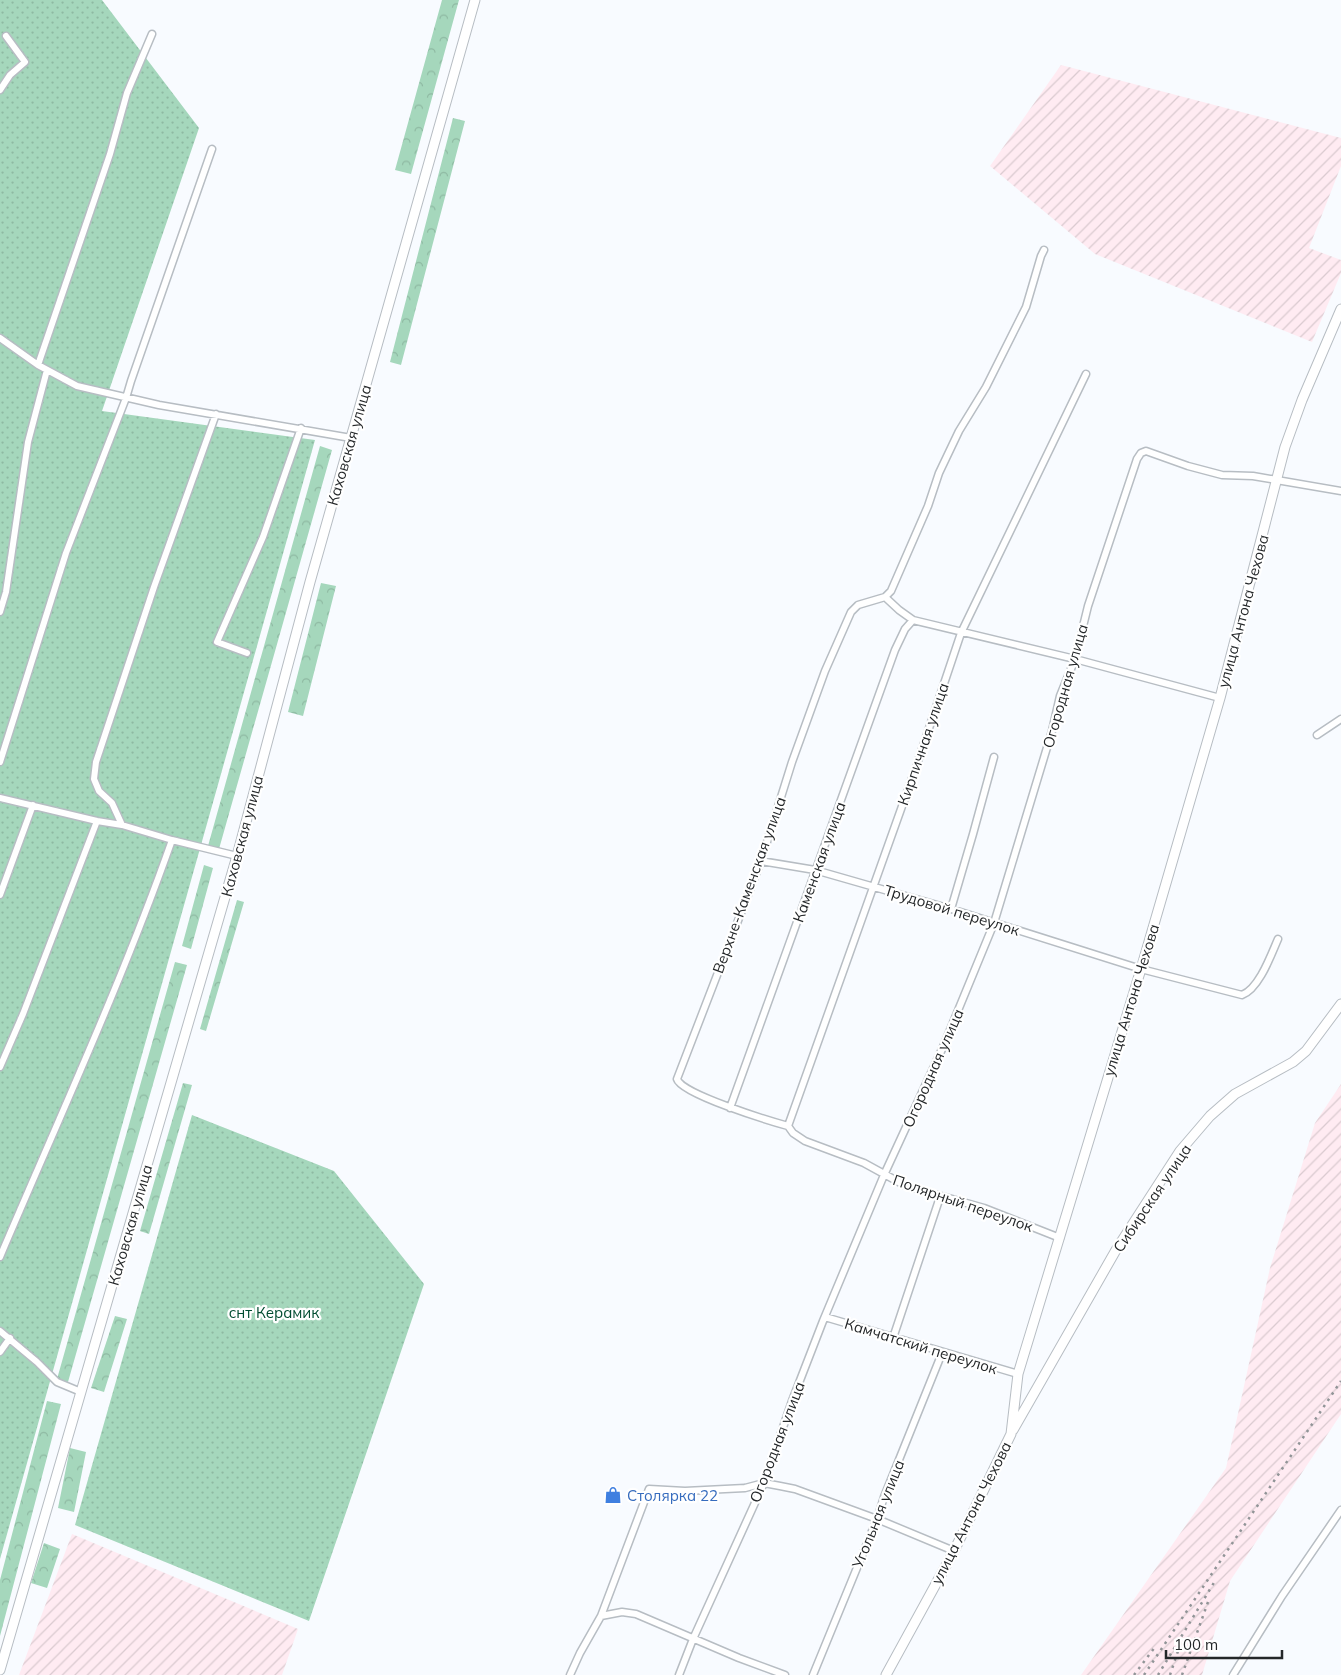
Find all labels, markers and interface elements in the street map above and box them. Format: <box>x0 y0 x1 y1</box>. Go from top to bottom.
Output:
street label: Каховская улица <box>323 382 375 508</box>
street label: улица Антона Чехова <box>1213 532 1273 690</box>
street label: Огородная улица <box>1038 622 1092 750</box>
street label: Кирпичная улица <box>893 680 953 808</box>
street label: Каховская улица <box>217 773 267 899</box>
street label: Верхне-Каменская улица <box>708 794 790 976</box>
street label: Каменская улица <box>788 799 850 925</box>
street label: Трудовой переулок <box>882 880 1023 940</box>
street label: улица Антона Чехова <box>1099 922 1163 1078</box>
street label: Огородная улица <box>898 1006 968 1130</box>
street label: Сибирская улица <box>1109 1140 1195 1256</box>
street label: Каховская улица <box>104 1162 156 1288</box>
street label: Полярный переулок <box>890 1170 1036 1236</box>
park label: снт Керамик <box>229 1303 320 1322</box>
street label: Камчатский переулок <box>842 1314 1001 1379</box>
street label: Огородная улица <box>745 1379 809 1505</box>
street label: улица Антона Чехова <box>927 1438 1015 1588</box>
street label: Угольная улица <box>847 1457 908 1572</box>
shop icon: Столярка 22 <box>603 1485 623 1505</box>
place label: Столярка 22 <box>627 1486 718 1505</box>
scale bar <box>1166 1628 1282 1660</box>
text: 100 m <box>1174 1635 1218 1654</box>

